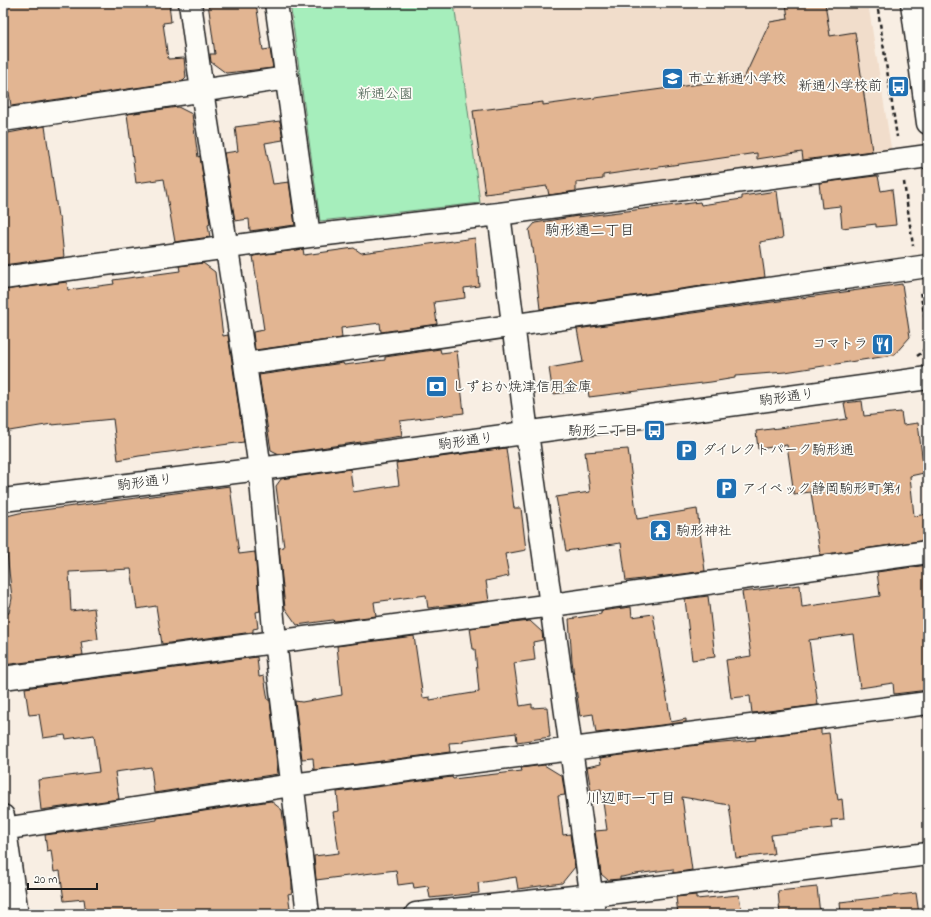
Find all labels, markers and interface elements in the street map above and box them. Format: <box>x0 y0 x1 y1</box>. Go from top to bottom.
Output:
school or university icon: 市立新通小学校 <box>659 66 685 92</box>
place label: 市立新通小学校 <box>688 69 786 90</box>
bus stop icon: 新通小学校前 <box>885 73 911 99</box>
place label: 新通小学校前 <box>798 76 882 97</box>
park label: 新通公園 <box>357 84 413 105</box>
district label: 駒形通二丁目 <box>545 220 635 242</box>
restaurant icon: コマトラ <box>870 331 896 357</box>
place label: コマトラ <box>812 334 868 355</box>
bank icon: しずおか焼津信用金庫 <box>423 374 449 400</box>
place label: しずおか焼津信用金庫 <box>452 377 592 398</box>
street label: 駒形通り <box>758 384 816 412</box>
bus stop icon: 駒形二丁目 <box>641 418 667 444</box>
place label: 駒形二丁目 <box>568 421 638 442</box>
street label: 駒形通り <box>437 428 495 456</box>
parking icon: ダイレクトパーク駒形通 <box>674 437 700 463</box>
place label: ダイレクトパーク駒形通 <box>702 440 854 461</box>
street label: 駒形通り <box>116 469 174 497</box>
parking icon: アイペック静岡駒形町第1 <box>714 476 740 502</box>
place label: アイペック静岡駒形町第1 <box>742 479 900 500</box>
temple icon: 駒形神社 <box>648 518 674 544</box>
place label: 駒形神社 <box>676 521 732 542</box>
district label: 川辺町一丁目 <box>586 788 676 810</box>
scale bar <box>28 865 97 891</box>
text: 20 m <box>34 871 57 889</box>

